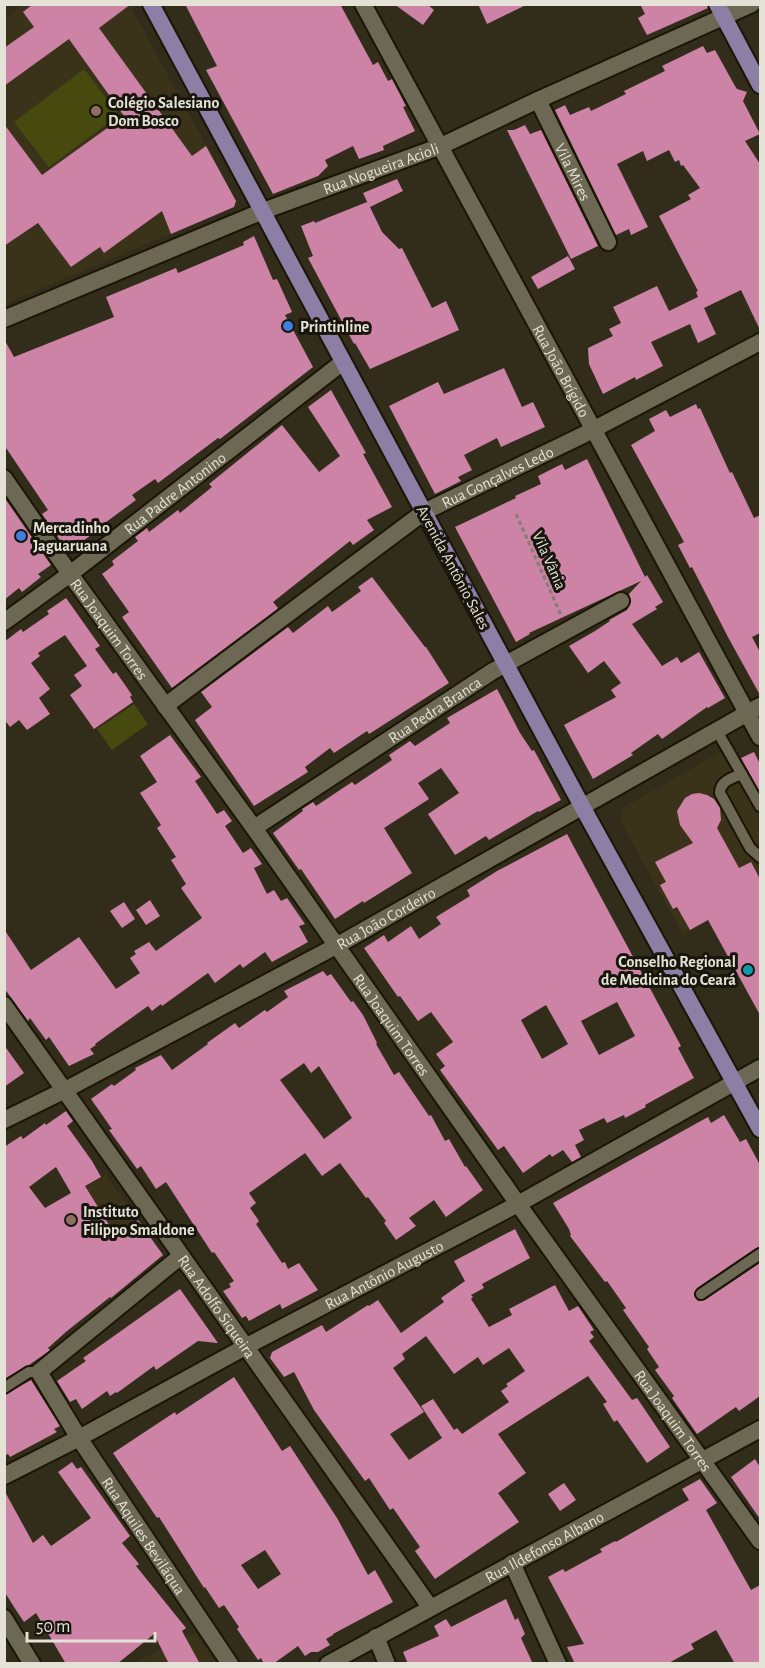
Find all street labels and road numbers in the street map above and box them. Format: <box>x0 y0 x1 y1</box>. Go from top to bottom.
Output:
street label: Rua Nogueira Acioli <box>321 140 441 197</box>
street label: Vila Mires <box>552 141 593 204</box>
street label: Rua João Brígido <box>529 322 592 420</box>
street label: Rua Gonçalves Ledo <box>439 444 556 511</box>
street label: Rua Padre Antonino <box>121 449 229 538</box>
street label: Avenida Antônio Sales <box>414 503 493 632</box>
street label: Vila Vânia <box>529 529 569 592</box>
street label: Rua Joaquim Torres <box>67 576 151 683</box>
street label: Rua Pedra Branca <box>386 674 484 746</box>
street label: Rua João Cordeiro <box>334 884 438 953</box>
street label: Rua Joaquim Torres <box>350 971 432 1079</box>
street label: Rua Antônio Augusto <box>322 1238 446 1313</box>
street label: Rua Adolfo Siqueira <box>174 1252 258 1361</box>
street label: Rua Joaquim Torres <box>631 1367 714 1475</box>
street label: Rua Aquiles Beviláqua <box>99 1475 188 1598</box>
street label: Rua Ildefonso Albano <box>483 1509 607 1586</box>

